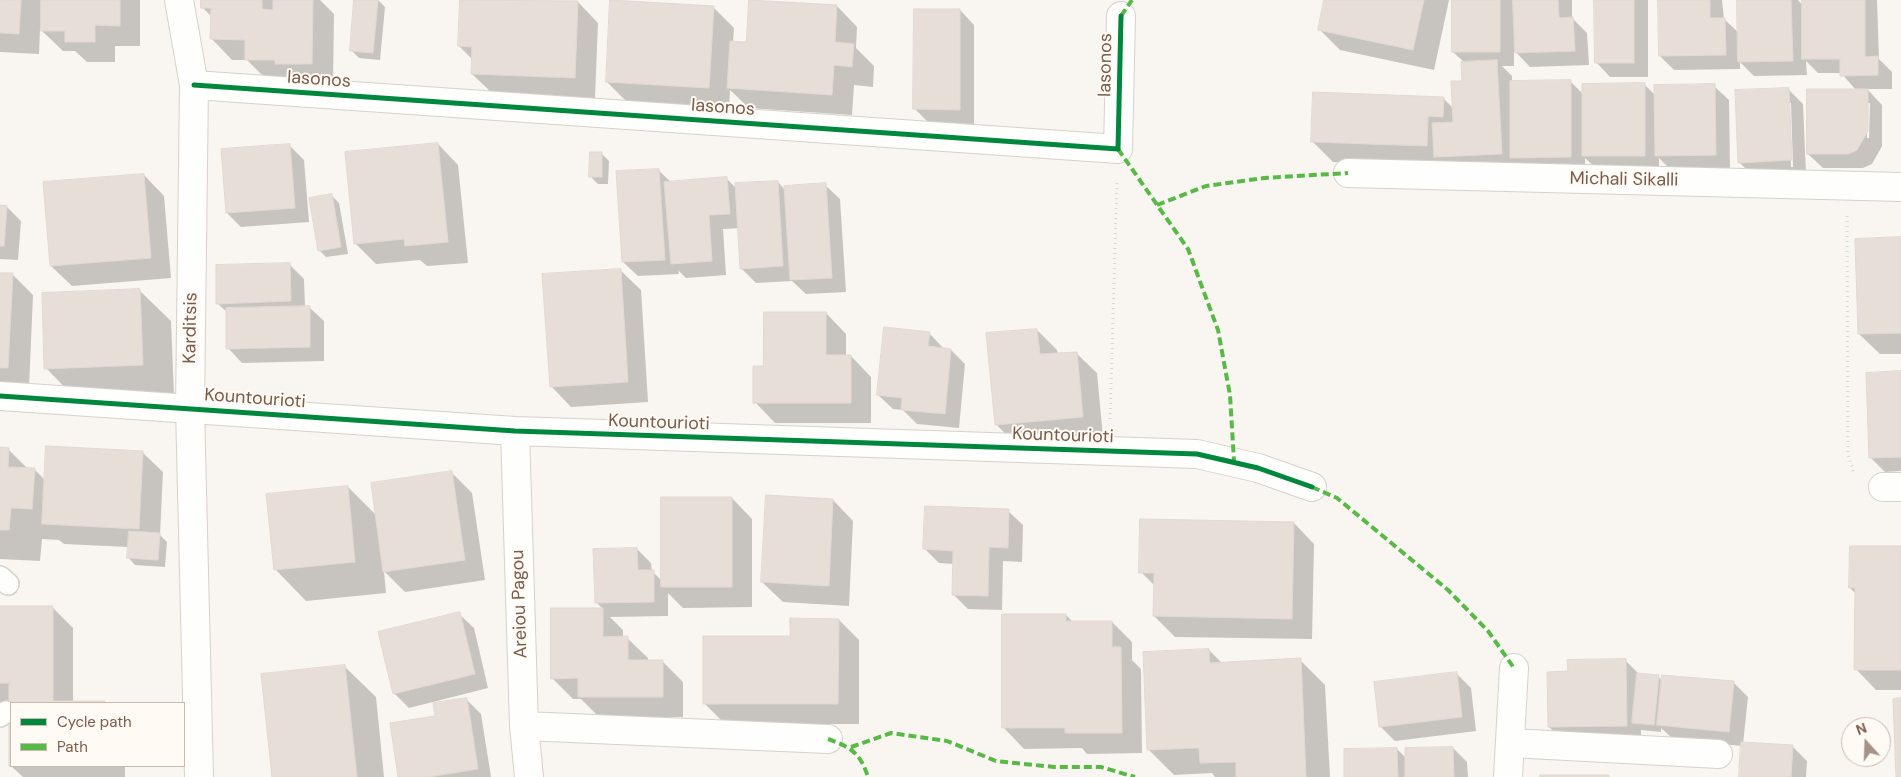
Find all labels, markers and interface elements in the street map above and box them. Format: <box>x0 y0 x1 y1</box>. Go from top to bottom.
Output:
street label: Iasonos <box>1095 33 1117 97</box>
street label: Iasonos <box>286 67 352 93</box>
street label: Iasonos <box>690 95 756 121</box>
street label: Michali Sikalli <box>1569 168 1679 192</box>
street label: Karditsis <box>180 292 202 364</box>
street label: Kountourioti <box>204 385 306 413</box>
street label: Kountourioti <box>608 410 710 436</box>
street label: Kountourioti <box>1012 423 1114 449</box>
street label: Areiou Pagou <box>507 549 533 659</box>
legend <box>10 702 185 767</box>
text: Cycle path <box>57 712 132 732</box>
north arrow <box>1841 717 1891 767</box>
text: N <box>1853 719 1869 739</box>
text: Path <box>57 737 88 757</box>

